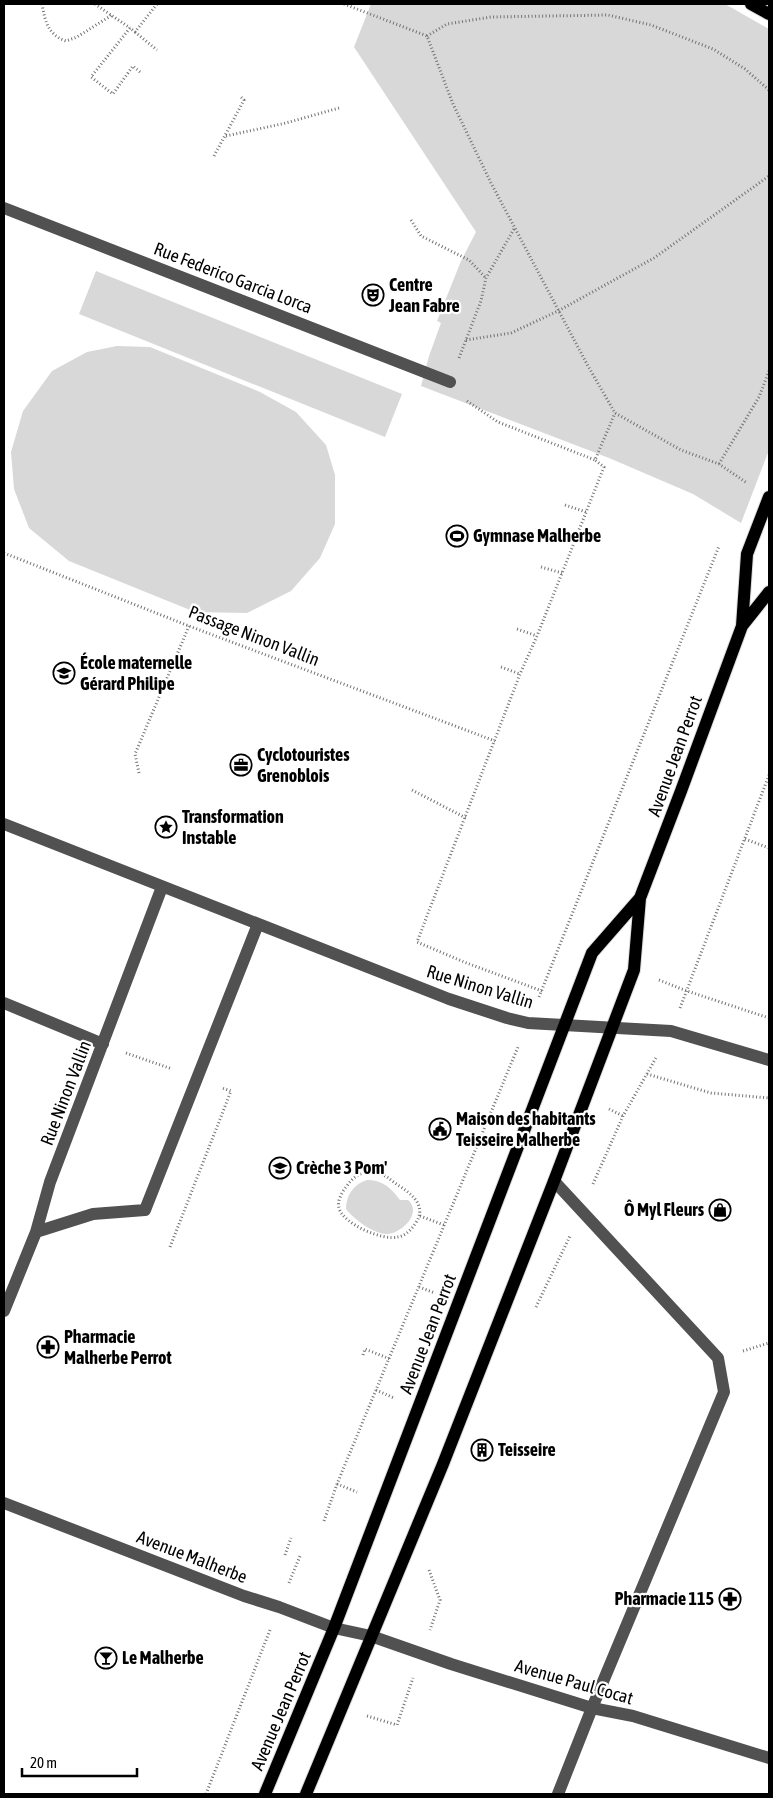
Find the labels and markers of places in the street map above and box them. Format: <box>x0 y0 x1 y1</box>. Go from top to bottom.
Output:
place label: Centre Jean Fabre <box>388 274 460 316</box>
theatre icon: Centre Jean Fabre <box>361 283 385 307</box>
sports icon: Gymnase Malherbe <box>445 524 469 548</box>
place label: Gymnase Malherbe <box>473 525 601 546</box>
place label: École maternelle Gérard Philipe <box>80 652 192 694</box>
school or university icon: École maternelle Gérard Philipe <box>52 661 76 685</box>
place label: Cyclotouristes Grenoblois <box>257 744 350 786</box>
office icon: Cyclotouristes Grenoblois <box>229 753 253 777</box>
place label: Transformation Instable <box>182 806 284 848</box>
place icon: Transformation Instable <box>154 815 178 839</box>
place label: Maison des habitants Teisseire Malherbe <box>456 1108 596 1150</box>
public building icon: Maison des habitants Teisseire Malherbe <box>428 1117 452 1141</box>
school or university icon: Crèche 3 Pom' <box>268 1156 292 1180</box>
place label: Crèche 3 Pom' <box>296 1157 387 1178</box>
shop icon: Ô Myl Fleurs <box>708 1198 732 1222</box>
place label: Ô Myl Fleurs <box>624 1199 705 1220</box>
place label: Pharmacie Malherbe Perrot <box>64 1326 172 1368</box>
pharmacy icon: Pharmacie Malherbe Perrot <box>36 1335 60 1359</box>
building icon: Teisseire <box>470 1438 494 1462</box>
place label: Teisseire <box>498 1439 556 1460</box>
pharmacy icon: Pharmacie 115 <box>718 1587 742 1611</box>
place label: Pharmacie 115 <box>615 1588 714 1609</box>
bar icon: Le Malherbe <box>94 1646 118 1670</box>
place label: Le Malherbe <box>122 1647 204 1668</box>

